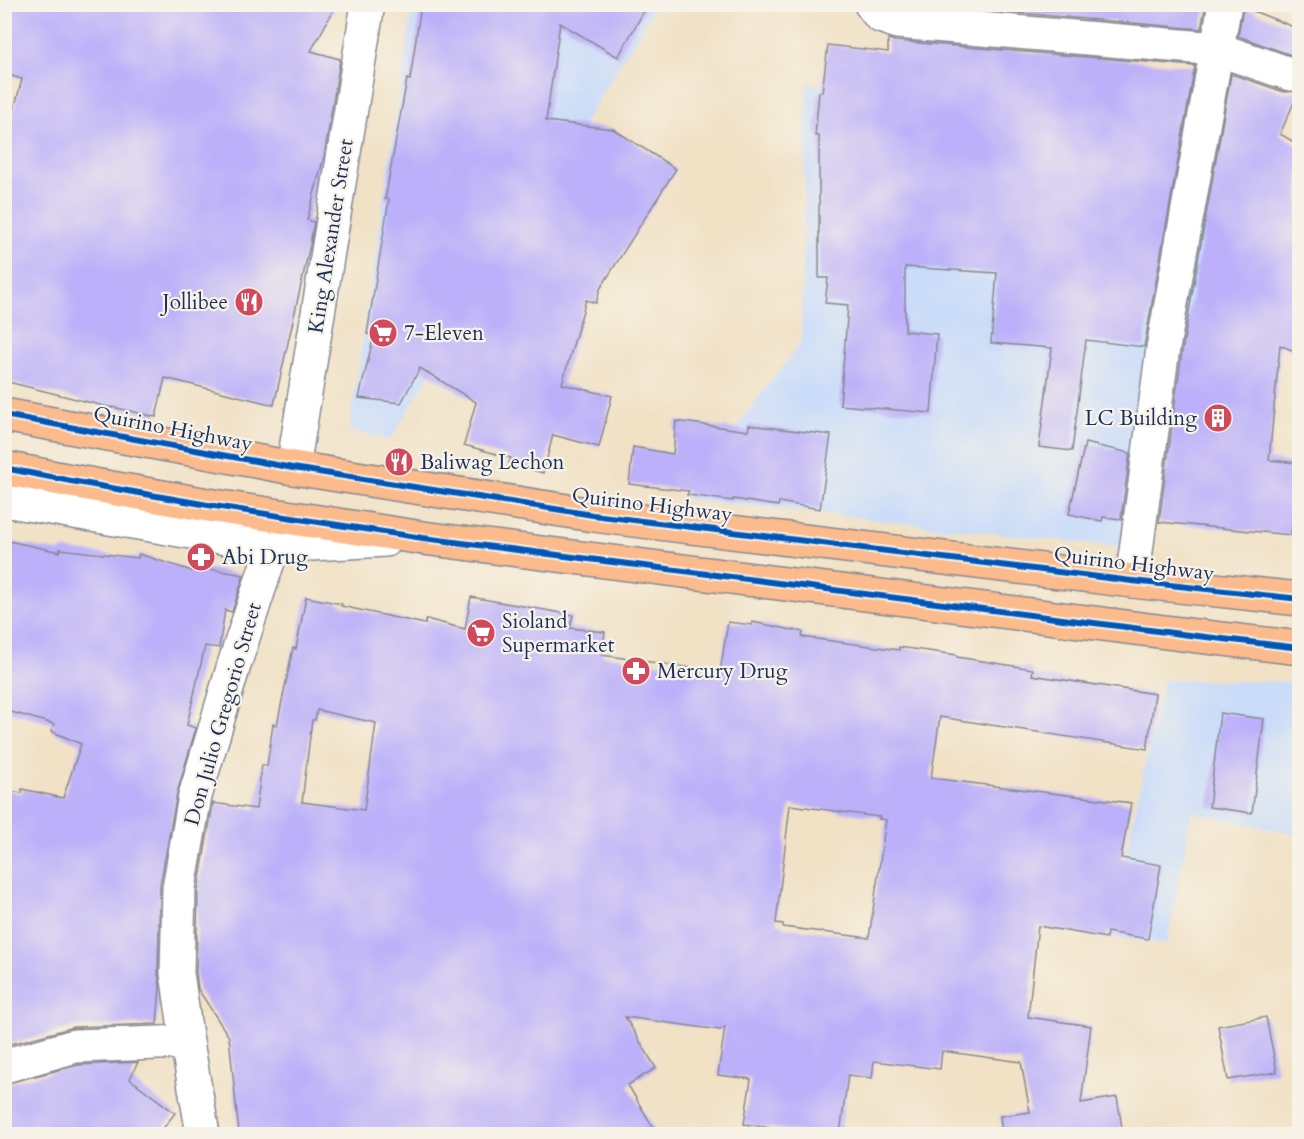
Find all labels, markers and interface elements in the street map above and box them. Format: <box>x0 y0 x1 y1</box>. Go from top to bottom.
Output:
street label: King Alexander Street <box>301 136 361 335</box>
restaurant icon: Jollibee <box>233 286 265 318</box>
place label: Jollibee <box>160 288 228 317</box>
supermarket icon: 7-Eleven <box>367 317 399 349</box>
place label: 7-Eleven <box>404 319 484 348</box>
street label: Quirino Highway <box>91 399 255 459</box>
building icon: LC Building <box>1202 402 1234 434</box>
place label: LC Building <box>1085 404 1197 433</box>
restaurant icon: Baliwag Lechon <box>383 446 415 478</box>
place label: Baliwag Lechon <box>420 448 565 477</box>
street label: Quirino Highway <box>570 481 734 529</box>
street label: Quirino Highway <box>1052 540 1216 588</box>
pharmacy icon: Abi Drug <box>185 541 217 573</box>
place label: Abi Drug <box>222 543 308 572</box>
street label: Don Julio Gregorio Street <box>177 599 269 829</box>
place label: Sioland Supermarket <box>502 607 615 660</box>
supermarket icon: Sioland Supermarket <box>465 617 497 649</box>
pharmacy icon: Mercury Drug <box>620 655 652 687</box>
place label: Mercury Drug <box>657 657 788 686</box>

